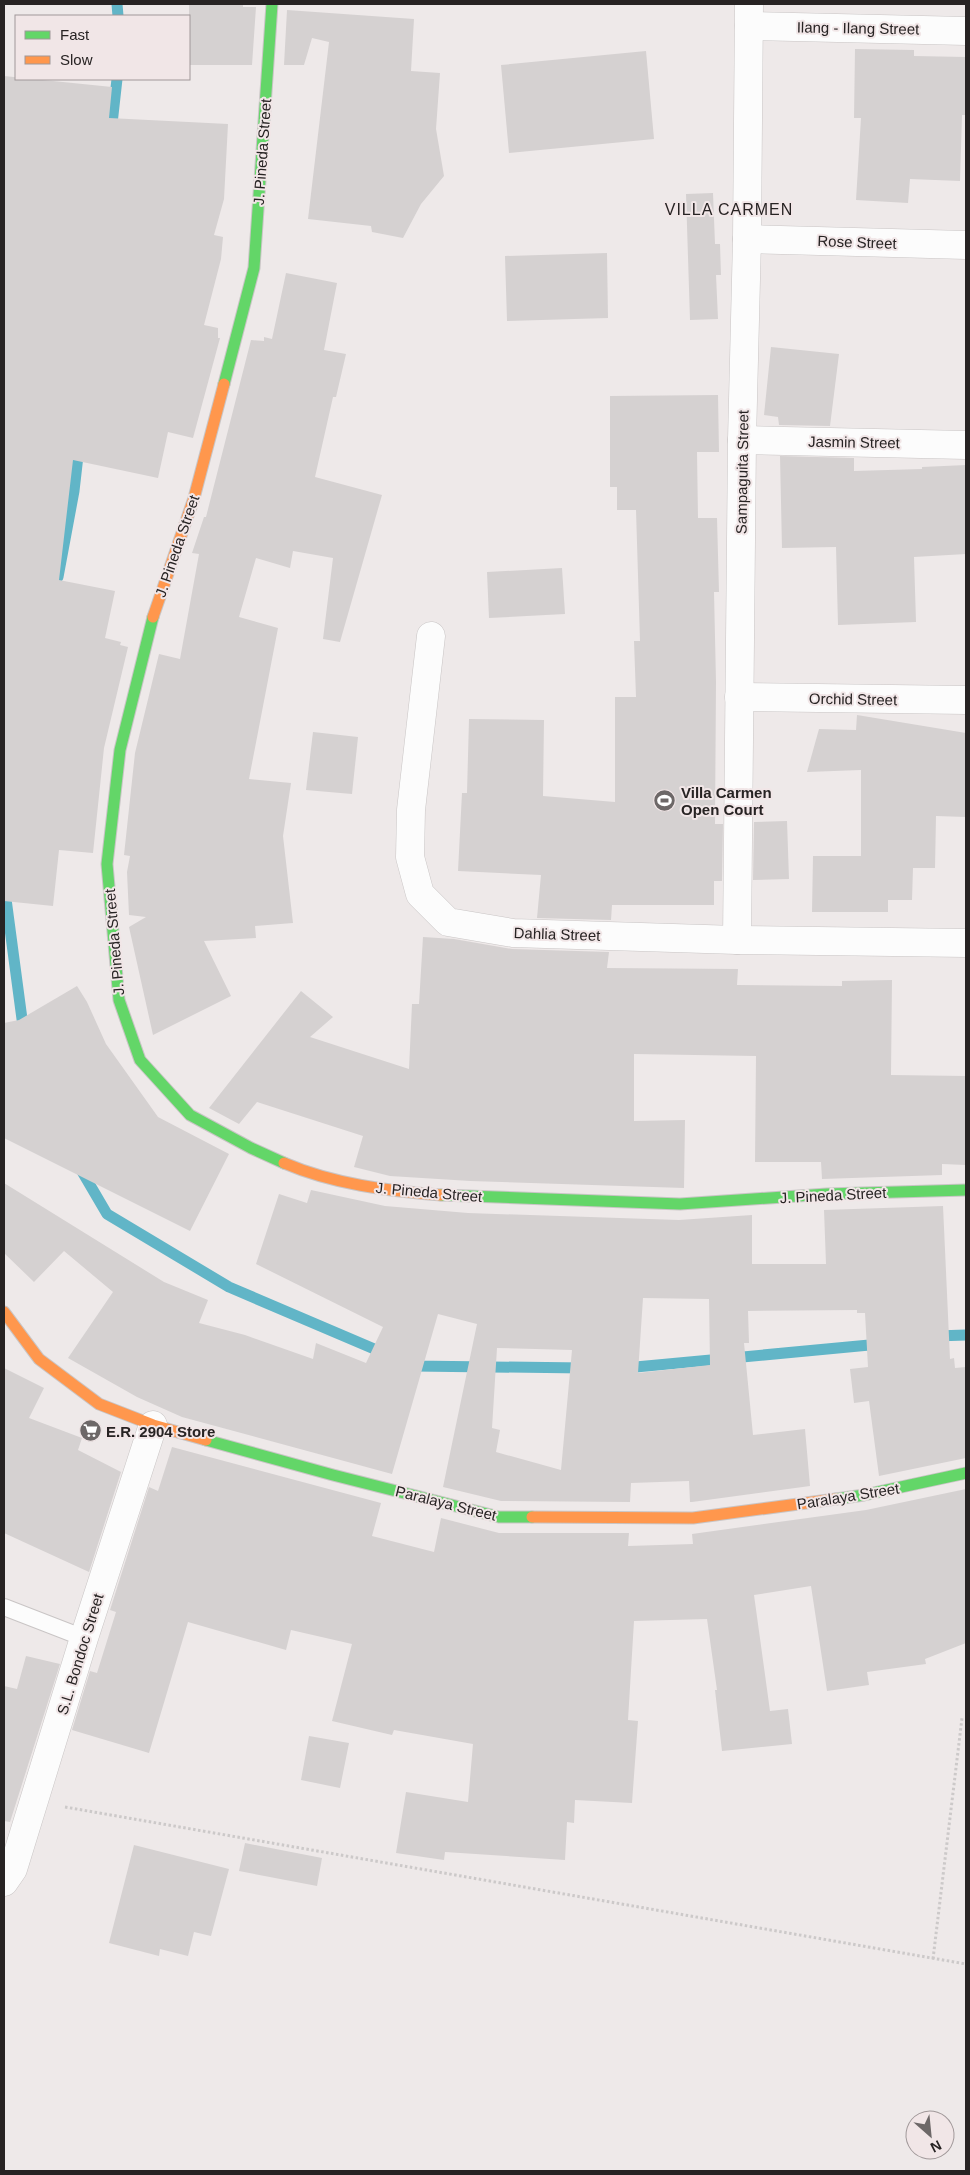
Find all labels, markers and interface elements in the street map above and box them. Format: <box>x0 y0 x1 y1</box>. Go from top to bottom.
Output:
legend <box>15 15 190 80</box>
street label: Ilang - Ilang Street <box>797 18 920 38</box>
text: Fast <box>60 26 90 43</box>
text: Slow <box>60 51 93 68</box>
street label: J. Pineda Street <box>250 97 274 206</box>
district label: VILLA CARMEN <box>665 201 793 218</box>
street label: Rose Street <box>817 232 898 252</box>
street label: Sampaguita Street <box>732 409 752 534</box>
street label: Jasmin Street <box>808 433 901 451</box>
street label: J. Pineda Street <box>152 492 203 599</box>
street label: Orchid Street <box>809 690 898 708</box>
place label: Villa Carmen Open Court <box>681 784 772 818</box>
sports icon: Villa Carmen Open Court <box>653 789 677 813</box>
street label: J. Pineda Street <box>101 887 127 996</box>
street label: Dahlia Street <box>513 924 601 944</box>
street label: J. Pineda Street <box>375 1179 484 1205</box>
street label: J. Pineda Street <box>779 1184 888 1206</box>
supermarket icon: E.R. 2904 Store <box>78 1419 102 1443</box>
place label: E.R. 2904 Store <box>106 1423 215 1440</box>
street label: Paralaya Street <box>796 1479 901 1512</box>
street label: Paralaya Street <box>394 1482 499 1524</box>
street label: S.L. Bondoc Street <box>53 1591 107 1717</box>
north arrow <box>905 2110 955 2160</box>
text: N <box>928 2137 944 2156</box>

